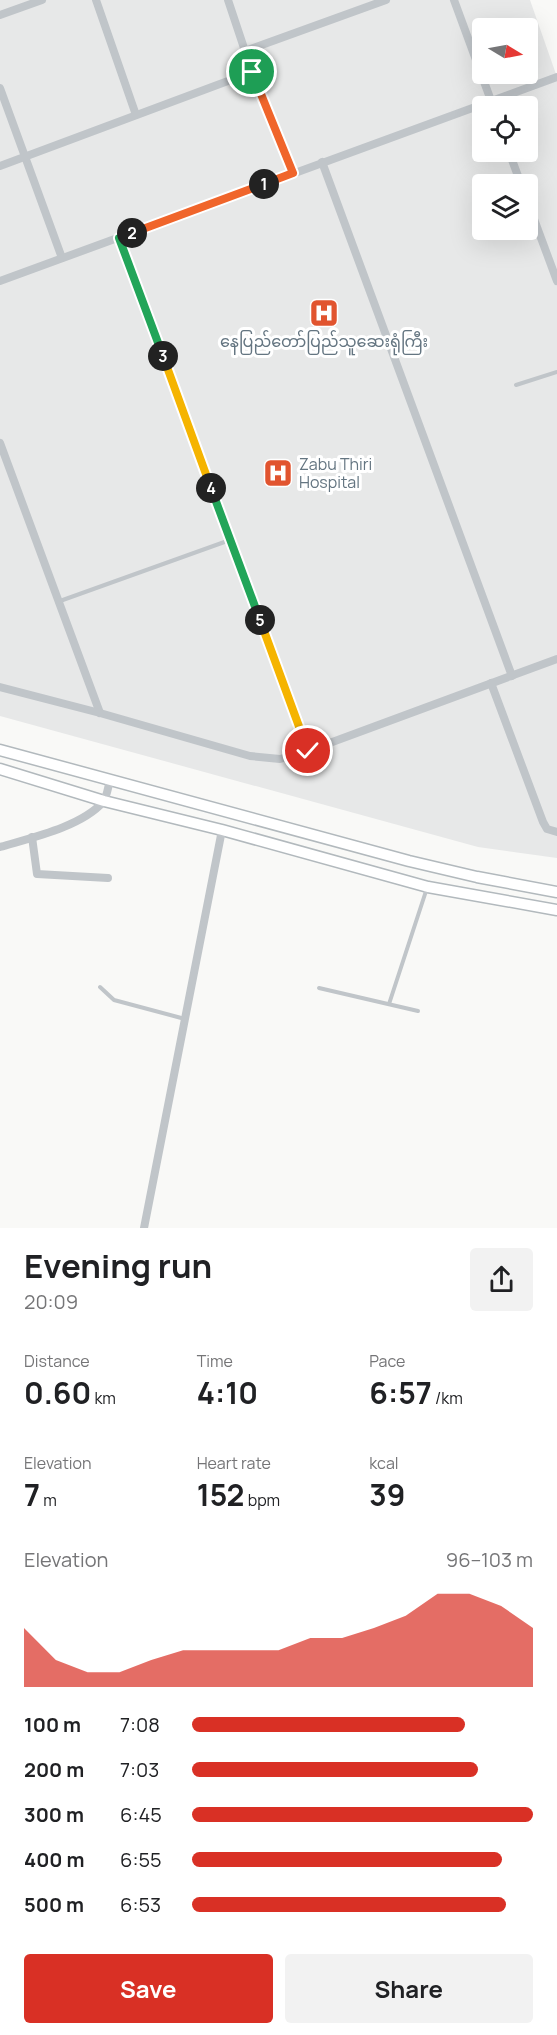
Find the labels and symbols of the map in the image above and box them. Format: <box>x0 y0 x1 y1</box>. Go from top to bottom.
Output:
north arrow <box>472 18 538 84</box>
pin <box>226 46 277 97</box>
pin: 1 <box>249 169 279 199</box>
pin: 2 <box>117 218 147 248</box>
hospital icon: နေပြည်တော်ပြည်သူဆေးရုံကြီး <box>308 297 340 329</box>
place label: နေပြည်တော်ပြည်သူဆေးရုံကြီး <box>220 330 428 356</box>
pin: 3 <box>148 341 178 371</box>
place label: Zabu Thiri Hospital <box>299 453 372 493</box>
hospital icon: Zabu Thiri Hospital <box>262 457 294 489</box>
pin: 4 <box>196 473 226 503</box>
pin: 5 <box>245 605 275 635</box>
pin <box>282 725 333 776</box>

